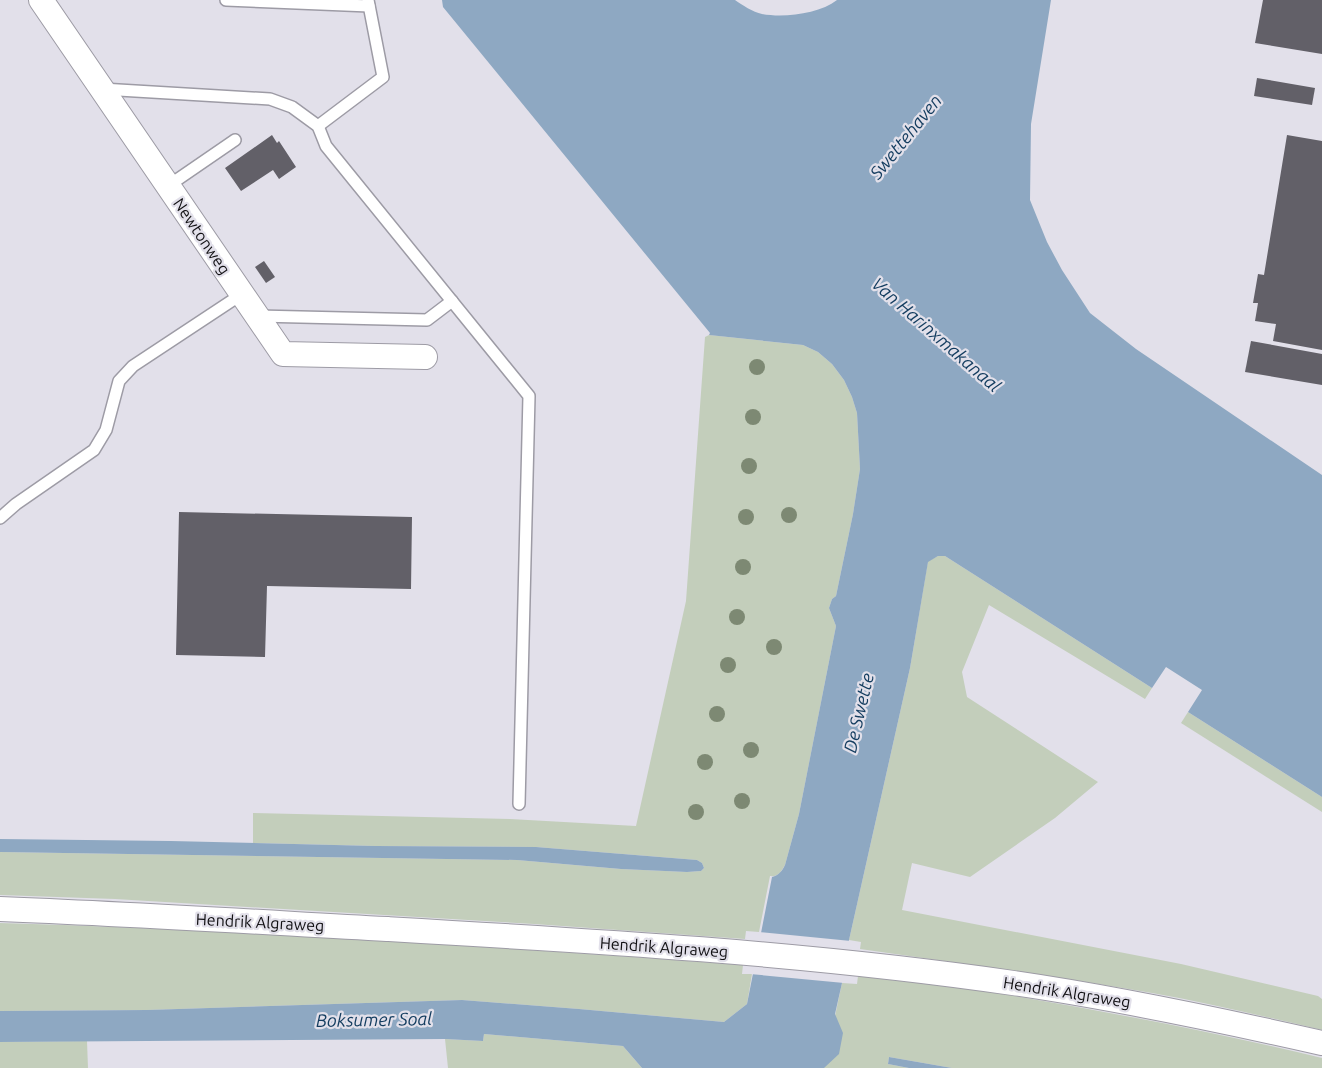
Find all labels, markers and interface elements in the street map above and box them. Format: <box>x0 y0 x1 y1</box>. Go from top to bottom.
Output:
water label: Swettehaven <box>865 90 945 183</box>
street label: Newtonweg <box>170 195 234 277</box>
water label: Van Harinxmakanaal <box>868 273 1005 396</box>
water label: De Swette <box>839 671 877 754</box>
street label: Hendrik Algraweg <box>195 910 325 934</box>
street label: Hendrik Algraweg <box>599 934 729 960</box>
street label: Hendrik Algraweg <box>1002 973 1132 1011</box>
water label: Boksumer Soal <box>316 1008 432 1030</box>

